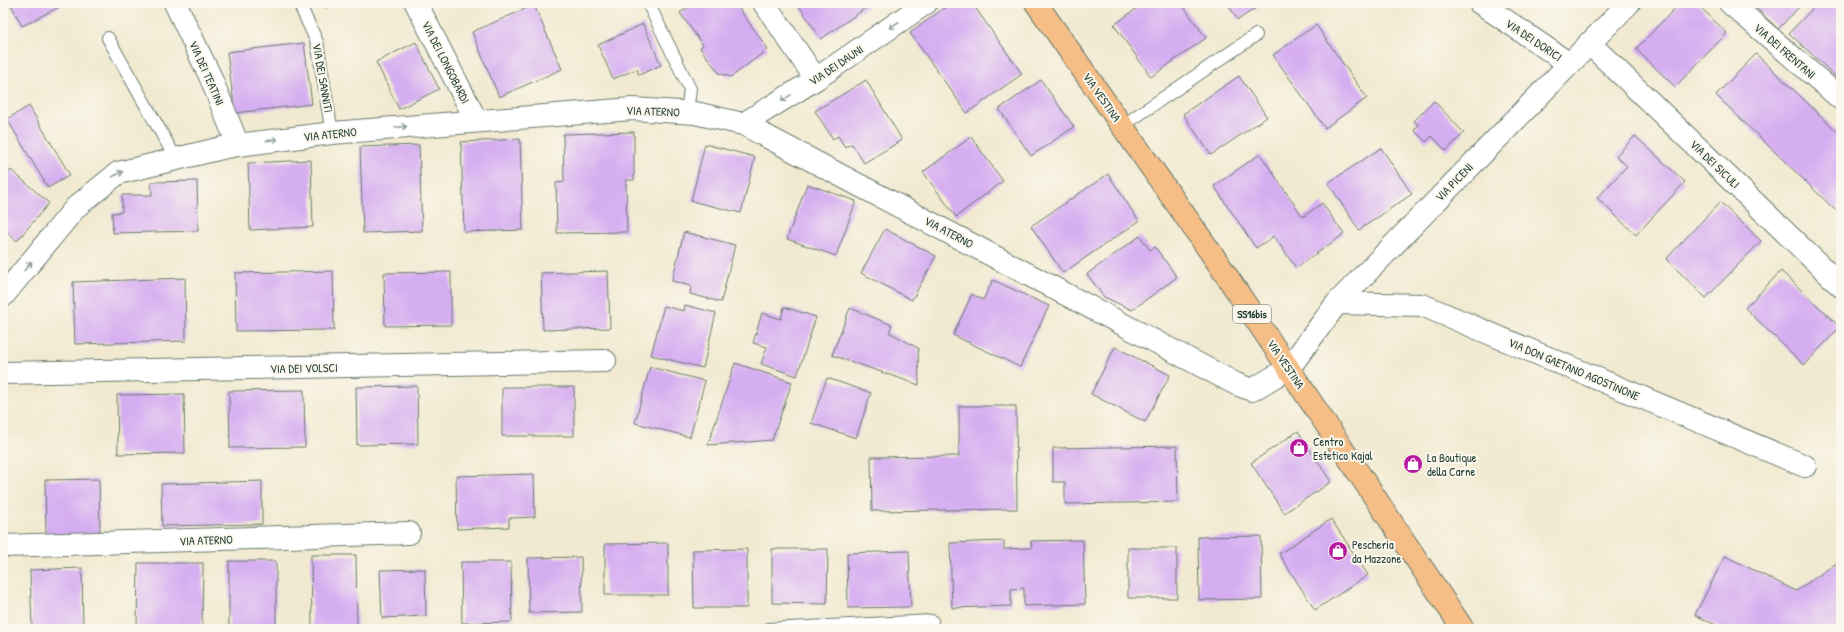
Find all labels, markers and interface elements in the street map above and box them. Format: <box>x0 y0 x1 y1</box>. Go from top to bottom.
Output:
street label: VIA DEI DORICI <box>1502 15 1566 65</box>
street label: VIA DEI LONGOBARDI <box>418 18 474 106</box>
street label: VIA DEI FRENTANI <box>1750 19 1820 83</box>
one-way arrow <box>889 21 900 29</box>
street label: VIA DEI TEATINI <box>185 38 229 108</box>
street label: VIA DEI DAUNI <box>805 41 867 89</box>
street label: VIA DEI SANNITI <box>309 42 337 114</box>
street label: VIA VESTINA <box>1079 69 1125 125</box>
one-way arrow <box>780 94 792 102</box>
street label: VIA ATERNO <box>626 102 680 120</box>
street label: VIA ATERNO <box>303 123 358 145</box>
one-way arrow <box>394 123 407 130</box>
one-way arrow <box>265 136 278 144</box>
street label: VIA DEI SICULI <box>1686 136 1744 192</box>
street label: VIA PICENI <box>1431 159 1477 205</box>
one-way arrow <box>112 170 124 177</box>
street label: VIA ATERNO <box>921 212 977 252</box>
one-way arrow <box>23 261 32 271</box>
road number: SS16bis <box>1233 305 1271 323</box>
street label: VIA DON GAETANO AGOSTINONE <box>1506 334 1643 405</box>
street label: VIA VESTINA <box>1263 336 1309 392</box>
street label: VIA DEI VOLSCI <box>270 359 338 377</box>
place label: Centro Estetico Kajal <box>1313 433 1373 464</box>
shop icon: Centro Estetico Kajal <box>1288 437 1310 459</box>
place label: La Boutique della Carne <box>1427 449 1477 480</box>
shop icon: La Boutique della Carne <box>1402 453 1424 475</box>
street label: VIA ATERNO <box>179 531 233 549</box>
place label: Pescheria da Mazzone <box>1352 536 1402 567</box>
shop icon: Pescheria da Mazzone <box>1327 540 1349 562</box>

